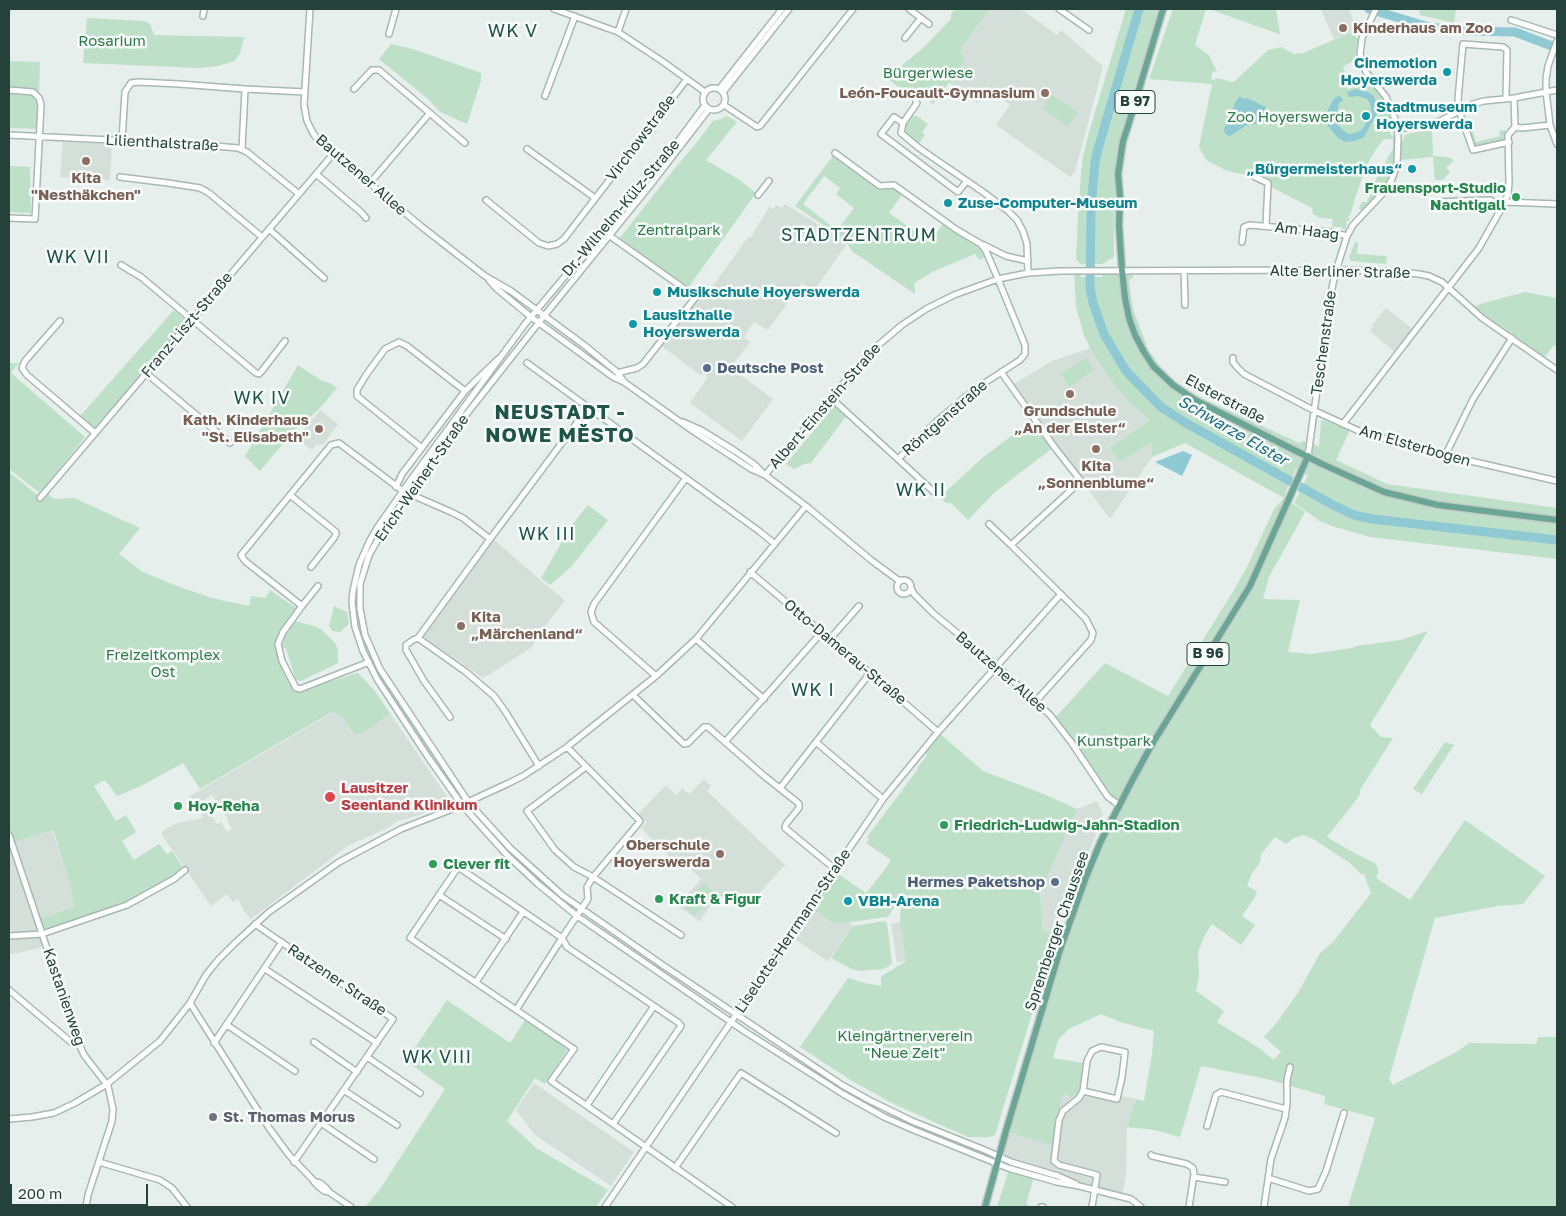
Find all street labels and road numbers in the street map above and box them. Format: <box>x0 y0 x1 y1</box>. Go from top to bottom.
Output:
road number: B 97 <box>1115 90 1155 114</box>
street label: Virchowstraße <box>603 91 679 185</box>
street label: Lilienthalstraße <box>105 131 219 155</box>
street label: Bautzener Allee <box>312 131 410 219</box>
street label: Dr.-Wilhelm-Külz-Straße <box>558 136 684 280</box>
street label: Am Haag <box>1274 218 1340 244</box>
street label: Alte Berliner Straße <box>1270 262 1410 282</box>
street label: Franz-Liszt-Straße <box>138 269 236 381</box>
street label: Teschenstraße <box>1308 290 1340 396</box>
street label: Albert-Einstein-Straße <box>765 339 885 473</box>
street label: Elsterstraße <box>1182 370 1268 428</box>
street label: Röntgenstraße <box>899 376 991 460</box>
street label: Erich-Weinert-Straße <box>371 411 473 545</box>
street label: Am Elsterbogen <box>1357 422 1473 470</box>
street label: Otto-Damerau-Straße <box>780 595 910 709</box>
street label: Bautzener Allee <box>952 628 1050 716</box>
road number: B 96 <box>1187 642 1229 666</box>
street label: Liselotte-Herrmann-Straße <box>731 846 855 1016</box>
street label: Spremberger Chaussee <box>1021 849 1093 1013</box>
street label: Ratzener Straße <box>284 940 390 1020</box>
street label: Kastanienweg <box>39 946 89 1048</box>

